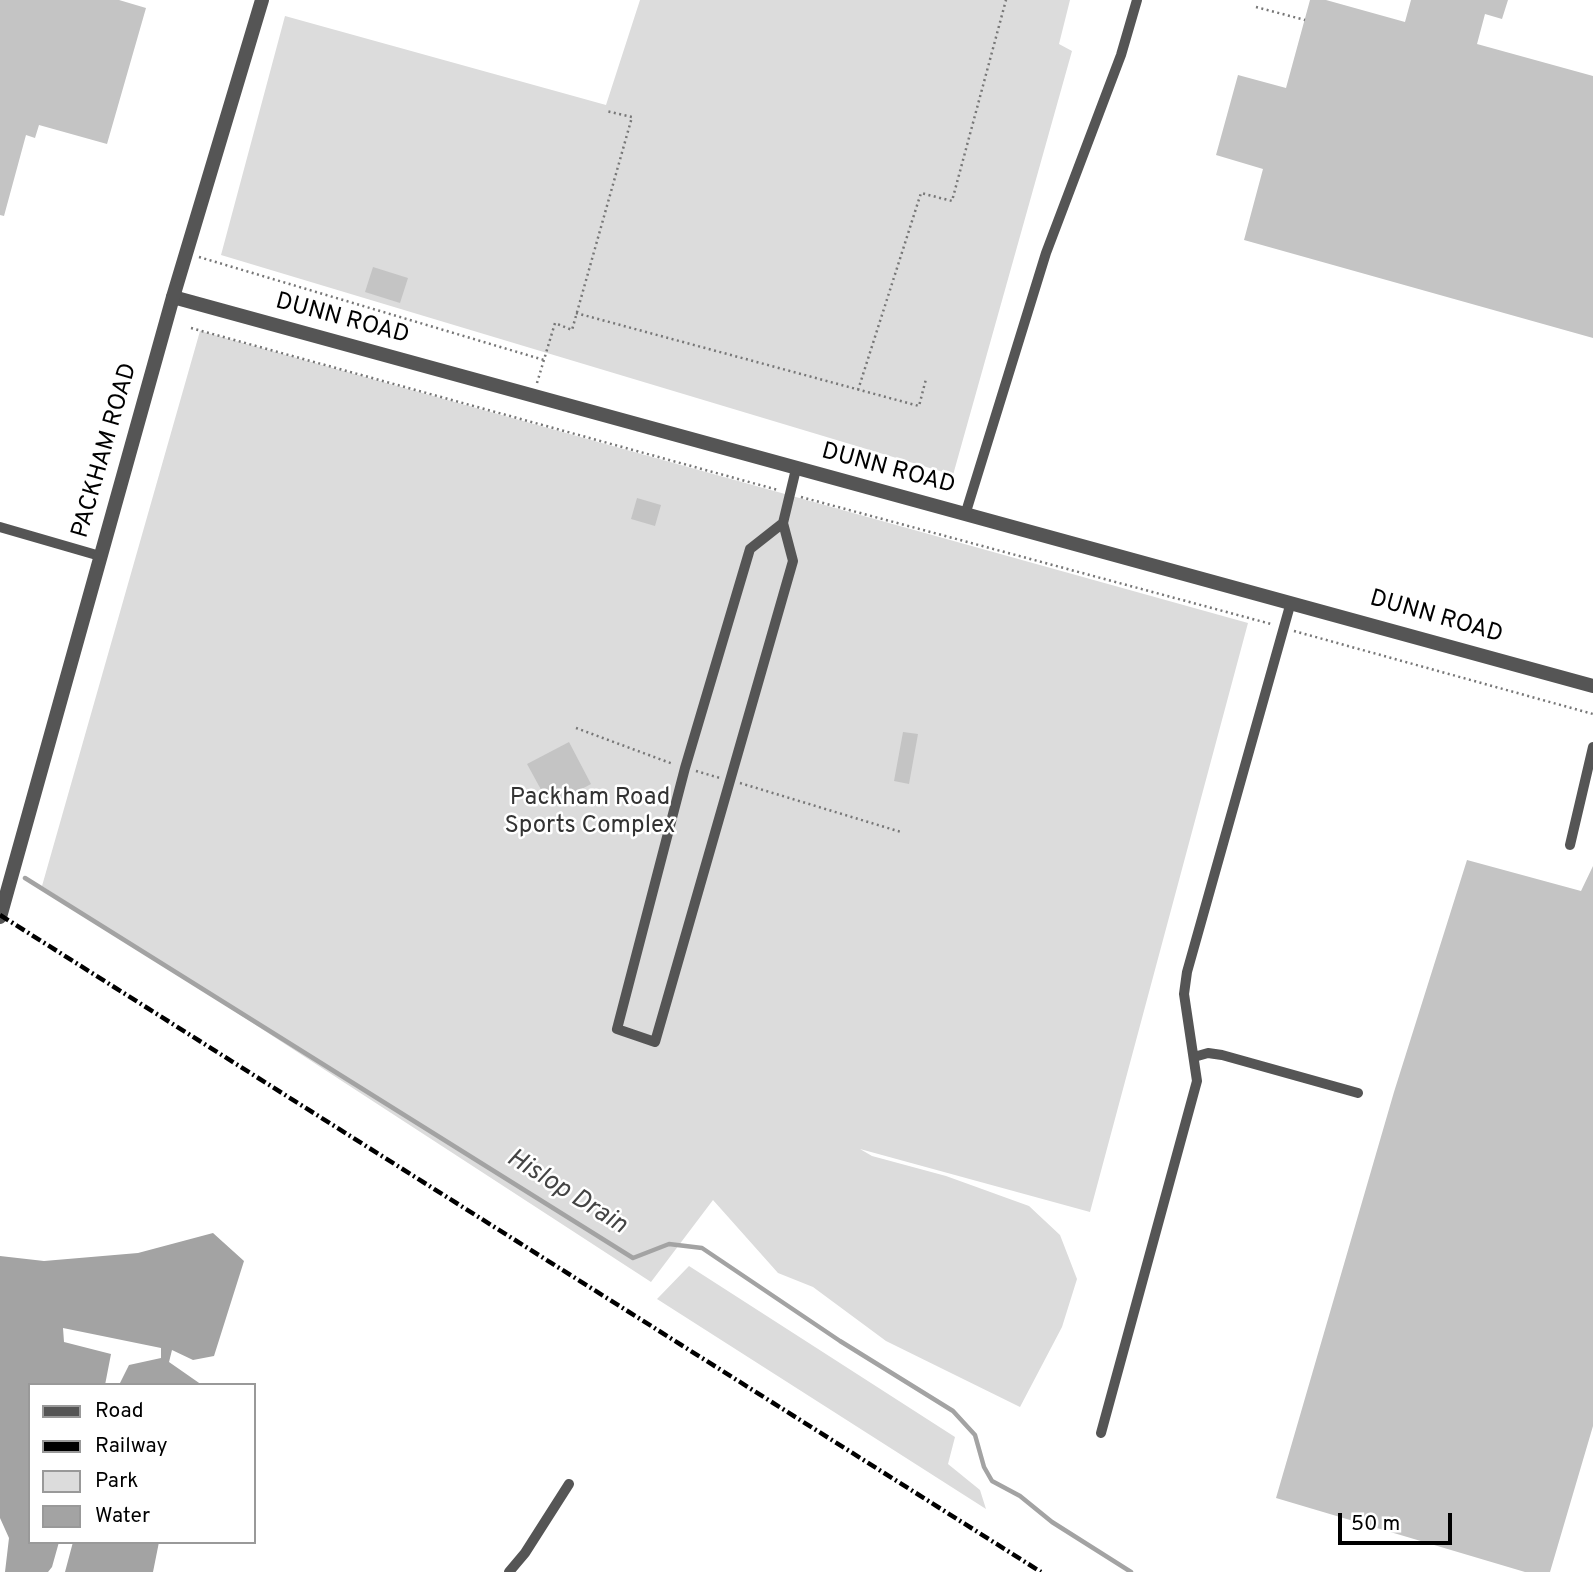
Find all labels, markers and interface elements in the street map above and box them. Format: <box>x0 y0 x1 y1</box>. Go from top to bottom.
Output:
street label: DUNN ROAD <box>272 288 412 352</box>
street label: PACKHAM ROAD <box>67 360 145 542</box>
street label: DUNN ROAD <box>818 438 958 502</box>
street label: DUNN ROAD <box>1366 585 1506 651</box>
park label: Packham Road Sports Complex <box>504 785 676 841</box>
water label: Hislop Drain <box>500 1144 632 1242</box>
legend <box>28 1383 256 1544</box>
text: Road <box>95 1398 144 1425</box>
text: Railway <box>95 1433 168 1460</box>
text: Park <box>95 1468 138 1495</box>
scale bar <box>1341 1498 1455 1542</box>
text: Water <box>95 1503 150 1530</box>
text: 50 m <box>1351 1511 1400 1538</box>

